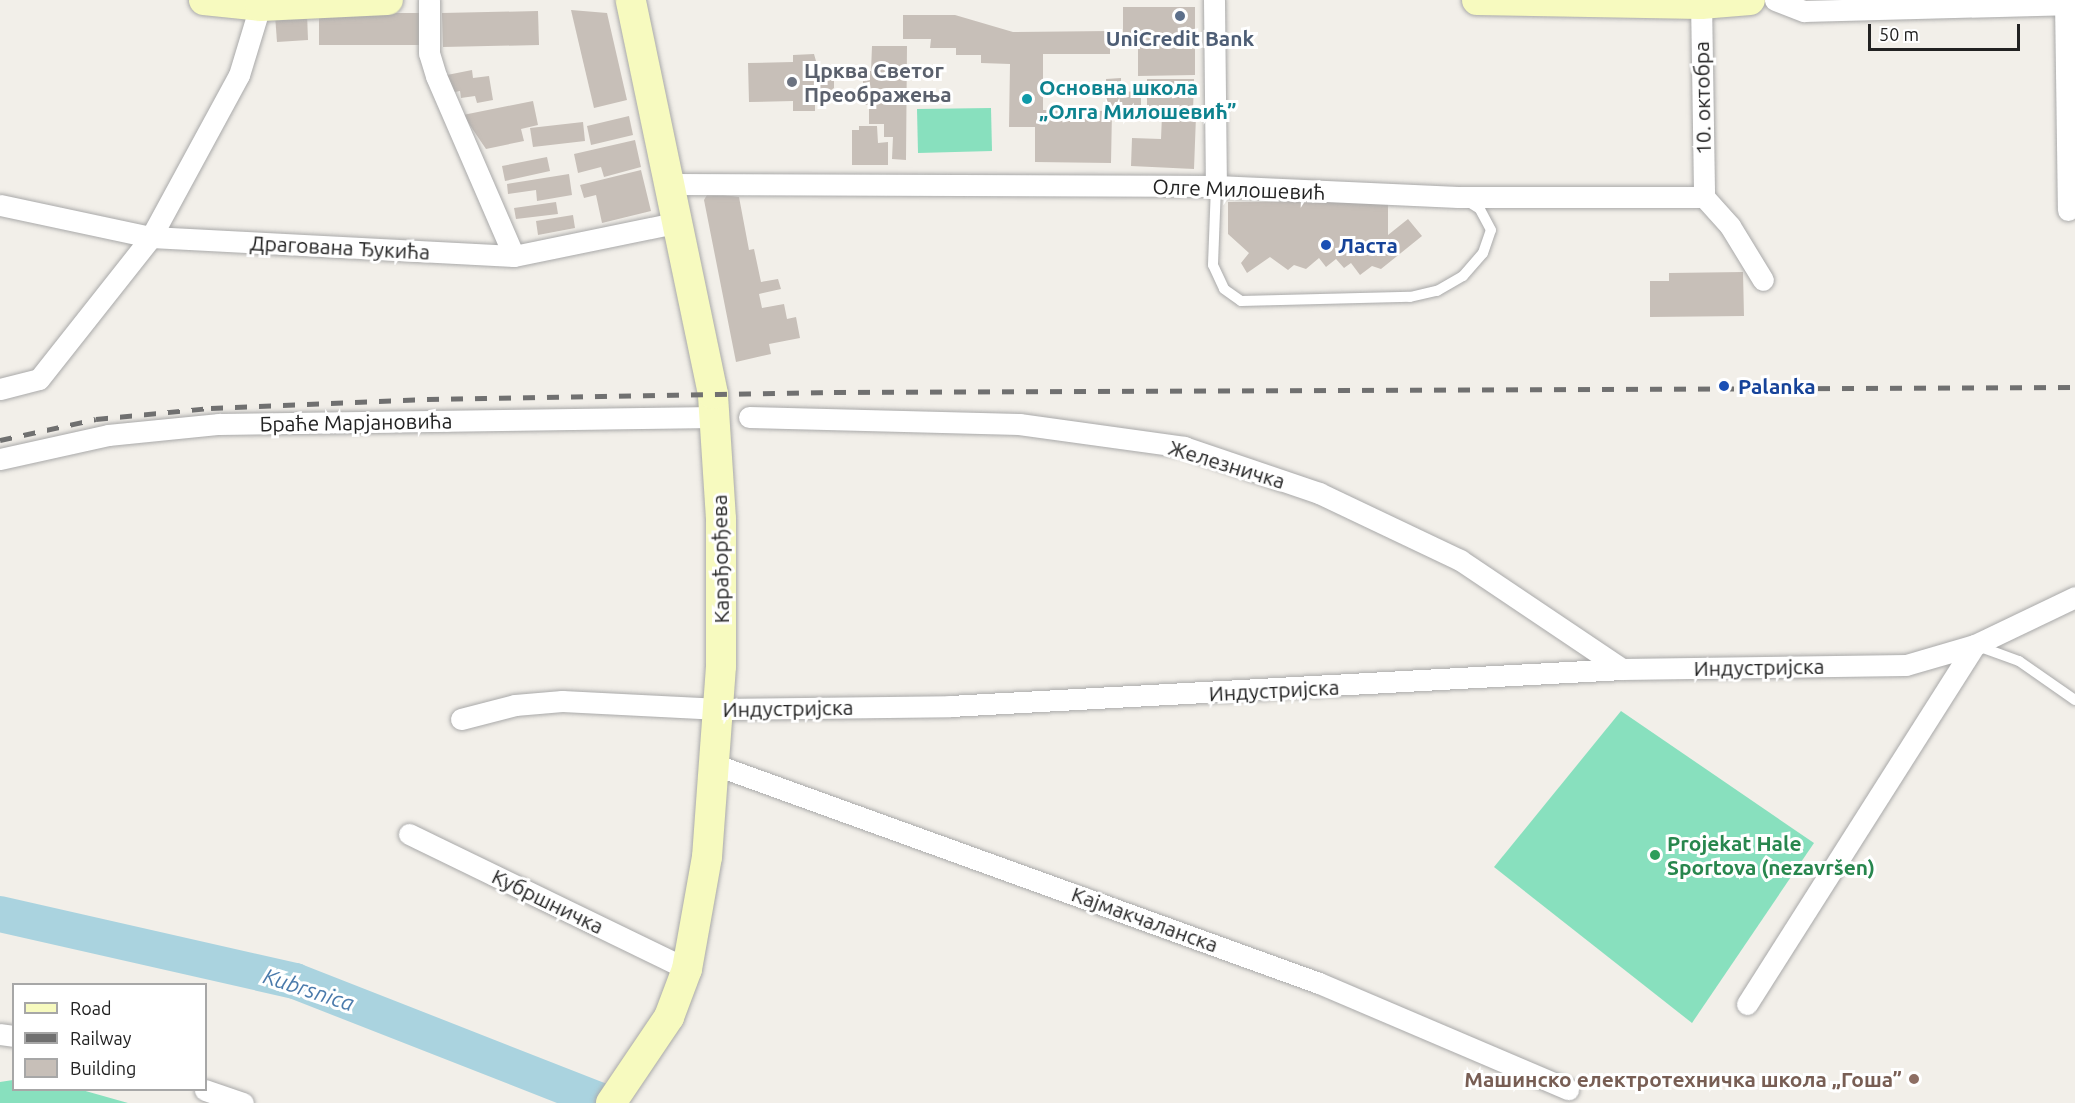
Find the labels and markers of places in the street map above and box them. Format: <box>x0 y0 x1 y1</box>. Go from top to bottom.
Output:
marker: UniCredit Bank <box>1173 9 1187 23</box>
place label: UniCredit Bank <box>1106 25 1254 51</box>
place label: Црква Светог Преображења <box>804 57 952 107</box>
place label: Основна школа „Олга Милошевић” <box>1039 74 1237 124</box>
marker: Црква Светог Преображења <box>785 75 799 89</box>
marker: Основна школа „Олга Милошевић” <box>1020 92 1034 106</box>
place label: Ласта <box>1338 232 1398 258</box>
marker: Ласта <box>1319 238 1333 252</box>
place label: Palanka <box>1738 373 1816 399</box>
marker: Palanka <box>1715 377 1733 395</box>
place label: Projekat Hale Sportova (nezavršen) <box>1667 830 1875 880</box>
marker: Projekat Hale Sportova (nezavršen) <box>1648 848 1662 862</box>
place label: Машинско електротехничка школа „Гоша” <box>1464 1066 1902 1092</box>
marker: Машинско електротехничка школа „Гоша” <box>1907 1072 1921 1086</box>

